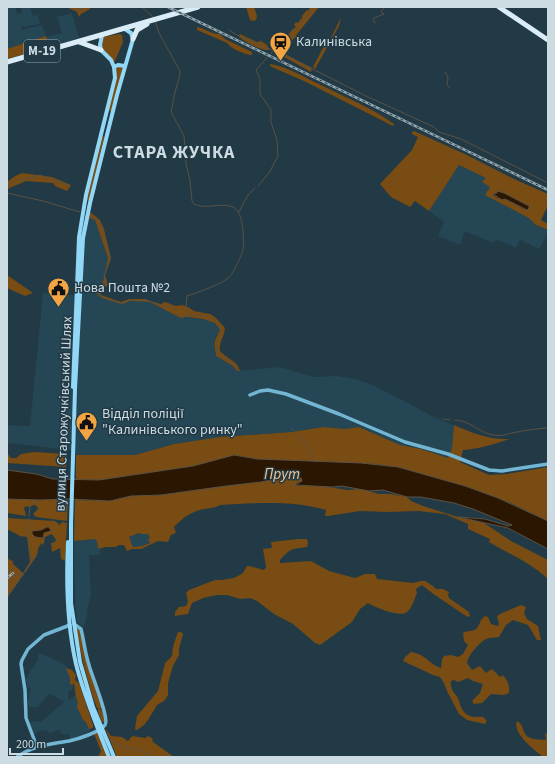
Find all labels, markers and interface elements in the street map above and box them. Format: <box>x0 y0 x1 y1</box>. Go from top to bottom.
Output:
station icon: Калинівська <box>268 29 294 62</box>
place label: Калинівська <box>296 32 372 52</box>
road number: М-19 <box>24 40 60 62</box>
district label: СТАРА ЖУЧКА <box>113 140 235 165</box>
public building icon: Нова Пошта №2 <box>45 275 71 308</box>
place label: Нова Пошта №2 <box>74 278 170 298</box>
street label: вулиця Старожучківський Шлях <box>51 315 77 512</box>
place label: Відділ поліції "Калинівського ринку" <box>102 404 243 440</box>
public building icon: Відділ поліції "Калинівського ринку" <box>74 409 100 442</box>
water label: Прут <box>264 464 300 485</box>
scale bar <box>10 730 63 756</box>
text: 200 m <box>16 736 46 753</box>

